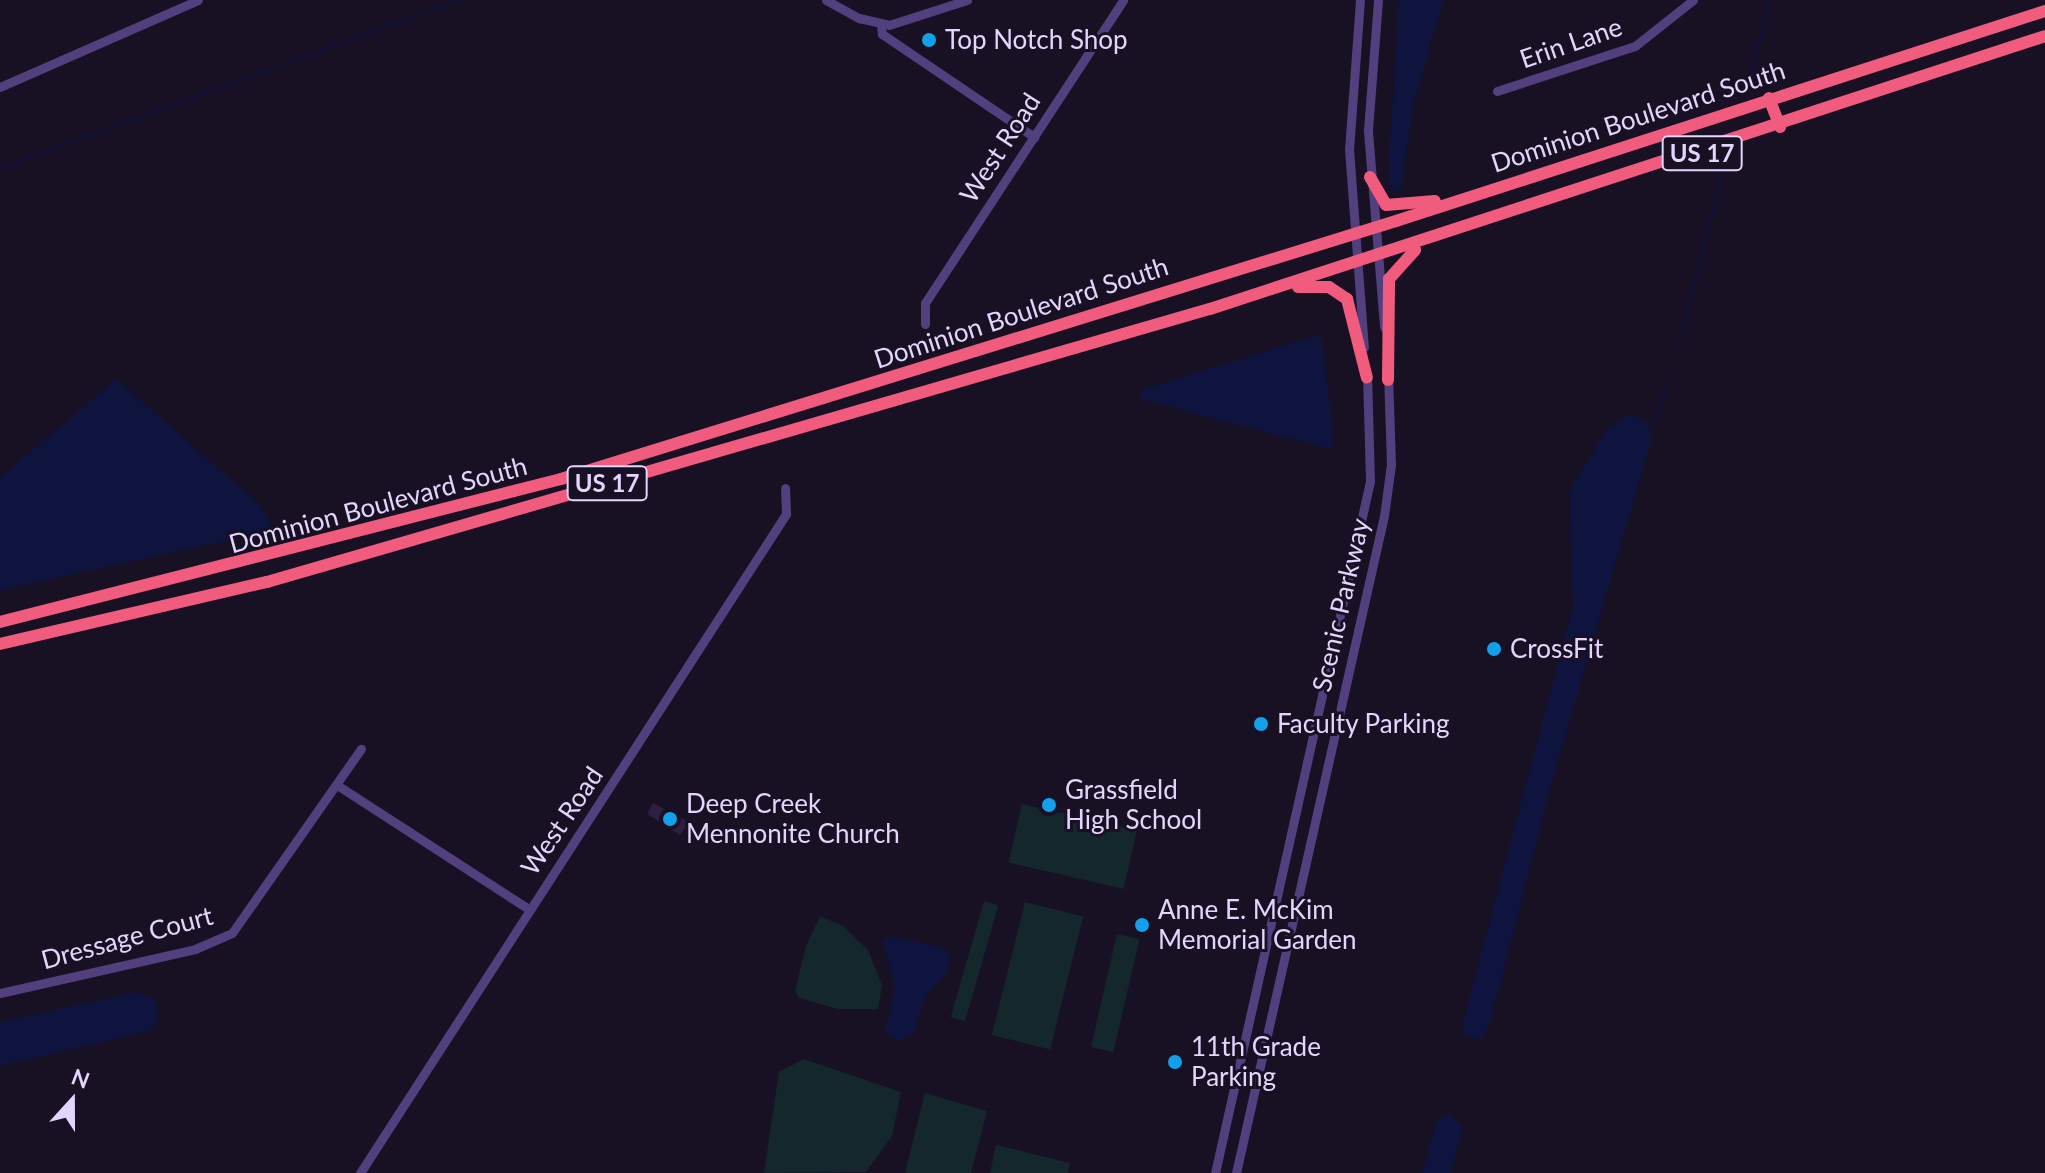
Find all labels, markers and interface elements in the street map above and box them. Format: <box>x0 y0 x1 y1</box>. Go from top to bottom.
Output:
street label: Erin Lane <box>1516 11 1626 75</box>
place label: Top Notch Shop <box>945 24 1128 56</box>
marker: Top Notch Shop <box>920 31 938 49</box>
street label: Dominion Boulevard South <box>1487 55 1789 179</box>
street label: West Road <box>953 87 1047 209</box>
road number: US 17 <box>1660 133 1744 173</box>
street label: Dominion Boulevard South <box>870 251 1172 375</box>
street label: Dominion Boulevard South <box>226 450 530 560</box>
road number: US 17 <box>565 463 649 503</box>
street label: Scenic Parkway <box>1306 515 1376 695</box>
place label: CrossFit <box>1510 633 1603 665</box>
marker: CrossFit <box>1485 640 1503 658</box>
place label: Faculty Parking <box>1277 708 1450 740</box>
marker: Faculty Parking <box>1252 715 1270 733</box>
street label: West Road <box>514 761 610 881</box>
place label: Grassfield High School <box>1065 774 1202 836</box>
place label: Deep Creek Mennonite Church <box>686 788 900 850</box>
marker: Grassfield High School <box>1040 796 1058 814</box>
marker: Deep Creek Mennonite Church <box>661 810 679 828</box>
place label: Anne E. McKim Memorial Garden <box>1158 894 1357 956</box>
street label: Dressage Court <box>38 900 216 976</box>
marker: Anne E. McKim Memorial Garden <box>1133 916 1151 934</box>
place label: 11th Grade Parking <box>1191 1031 1321 1092</box>
marker: 11th Grade Parking <box>1166 1053 1184 1071</box>
north arrow <box>32 1061 112 1141</box>
text: N <box>68 1062 94 1094</box>

